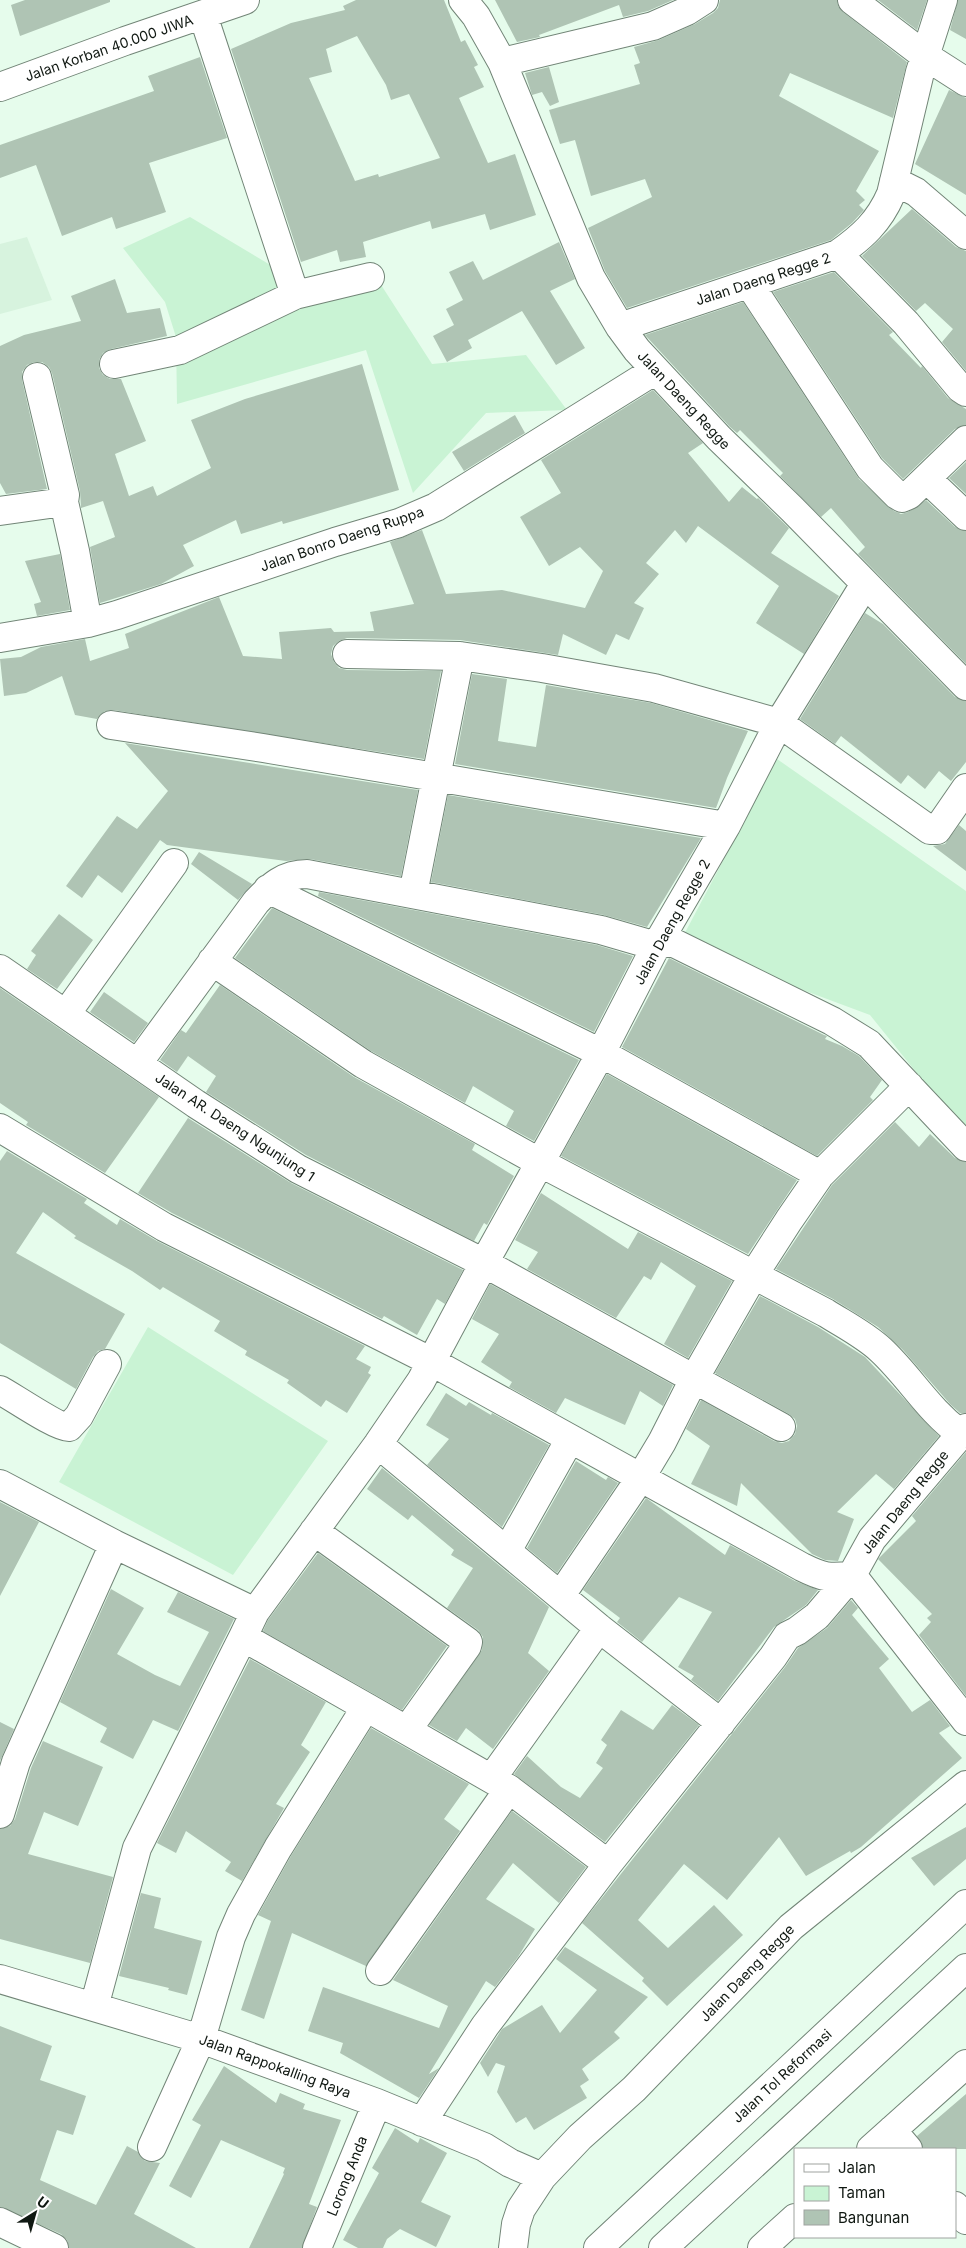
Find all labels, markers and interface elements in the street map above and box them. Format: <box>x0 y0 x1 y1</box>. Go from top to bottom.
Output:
street label: Jalan Korban 40.000 JIWA <box>22 11 196 84</box>
street label: Jalan Daeng Regge 2 <box>693 249 833 308</box>
street label: Jalan Daeng Regge <box>634 347 734 452</box>
street label: Jalan Bonro Daeng Ruppa <box>258 503 426 575</box>
street label: Jalan Daeng Regge 2 <box>630 856 713 988</box>
street label: Jalan AR. Daeng Ngunjung 1 <box>152 1069 318 1185</box>
street label: Jalan Daeng Regge <box>858 1446 952 1557</box>
street label: Jalan Daeng Regge <box>696 1921 797 2025</box>
street label: Jalan Tol Reformasi <box>729 2025 835 2126</box>
street label: Jalan Rappokalling Raya <box>197 2030 353 2101</box>
street label: Lorong Anda <box>323 2133 370 2218</box>
legend <box>794 2148 956 2238</box>
text: Jalan <box>838 2158 876 2177</box>
text: Taman <box>838 2183 885 2202</box>
north arrow <box>10 2188 60 2238</box>
text: U <box>34 2192 52 2212</box>
text: Bangunan <box>838 2208 909 2227</box>

